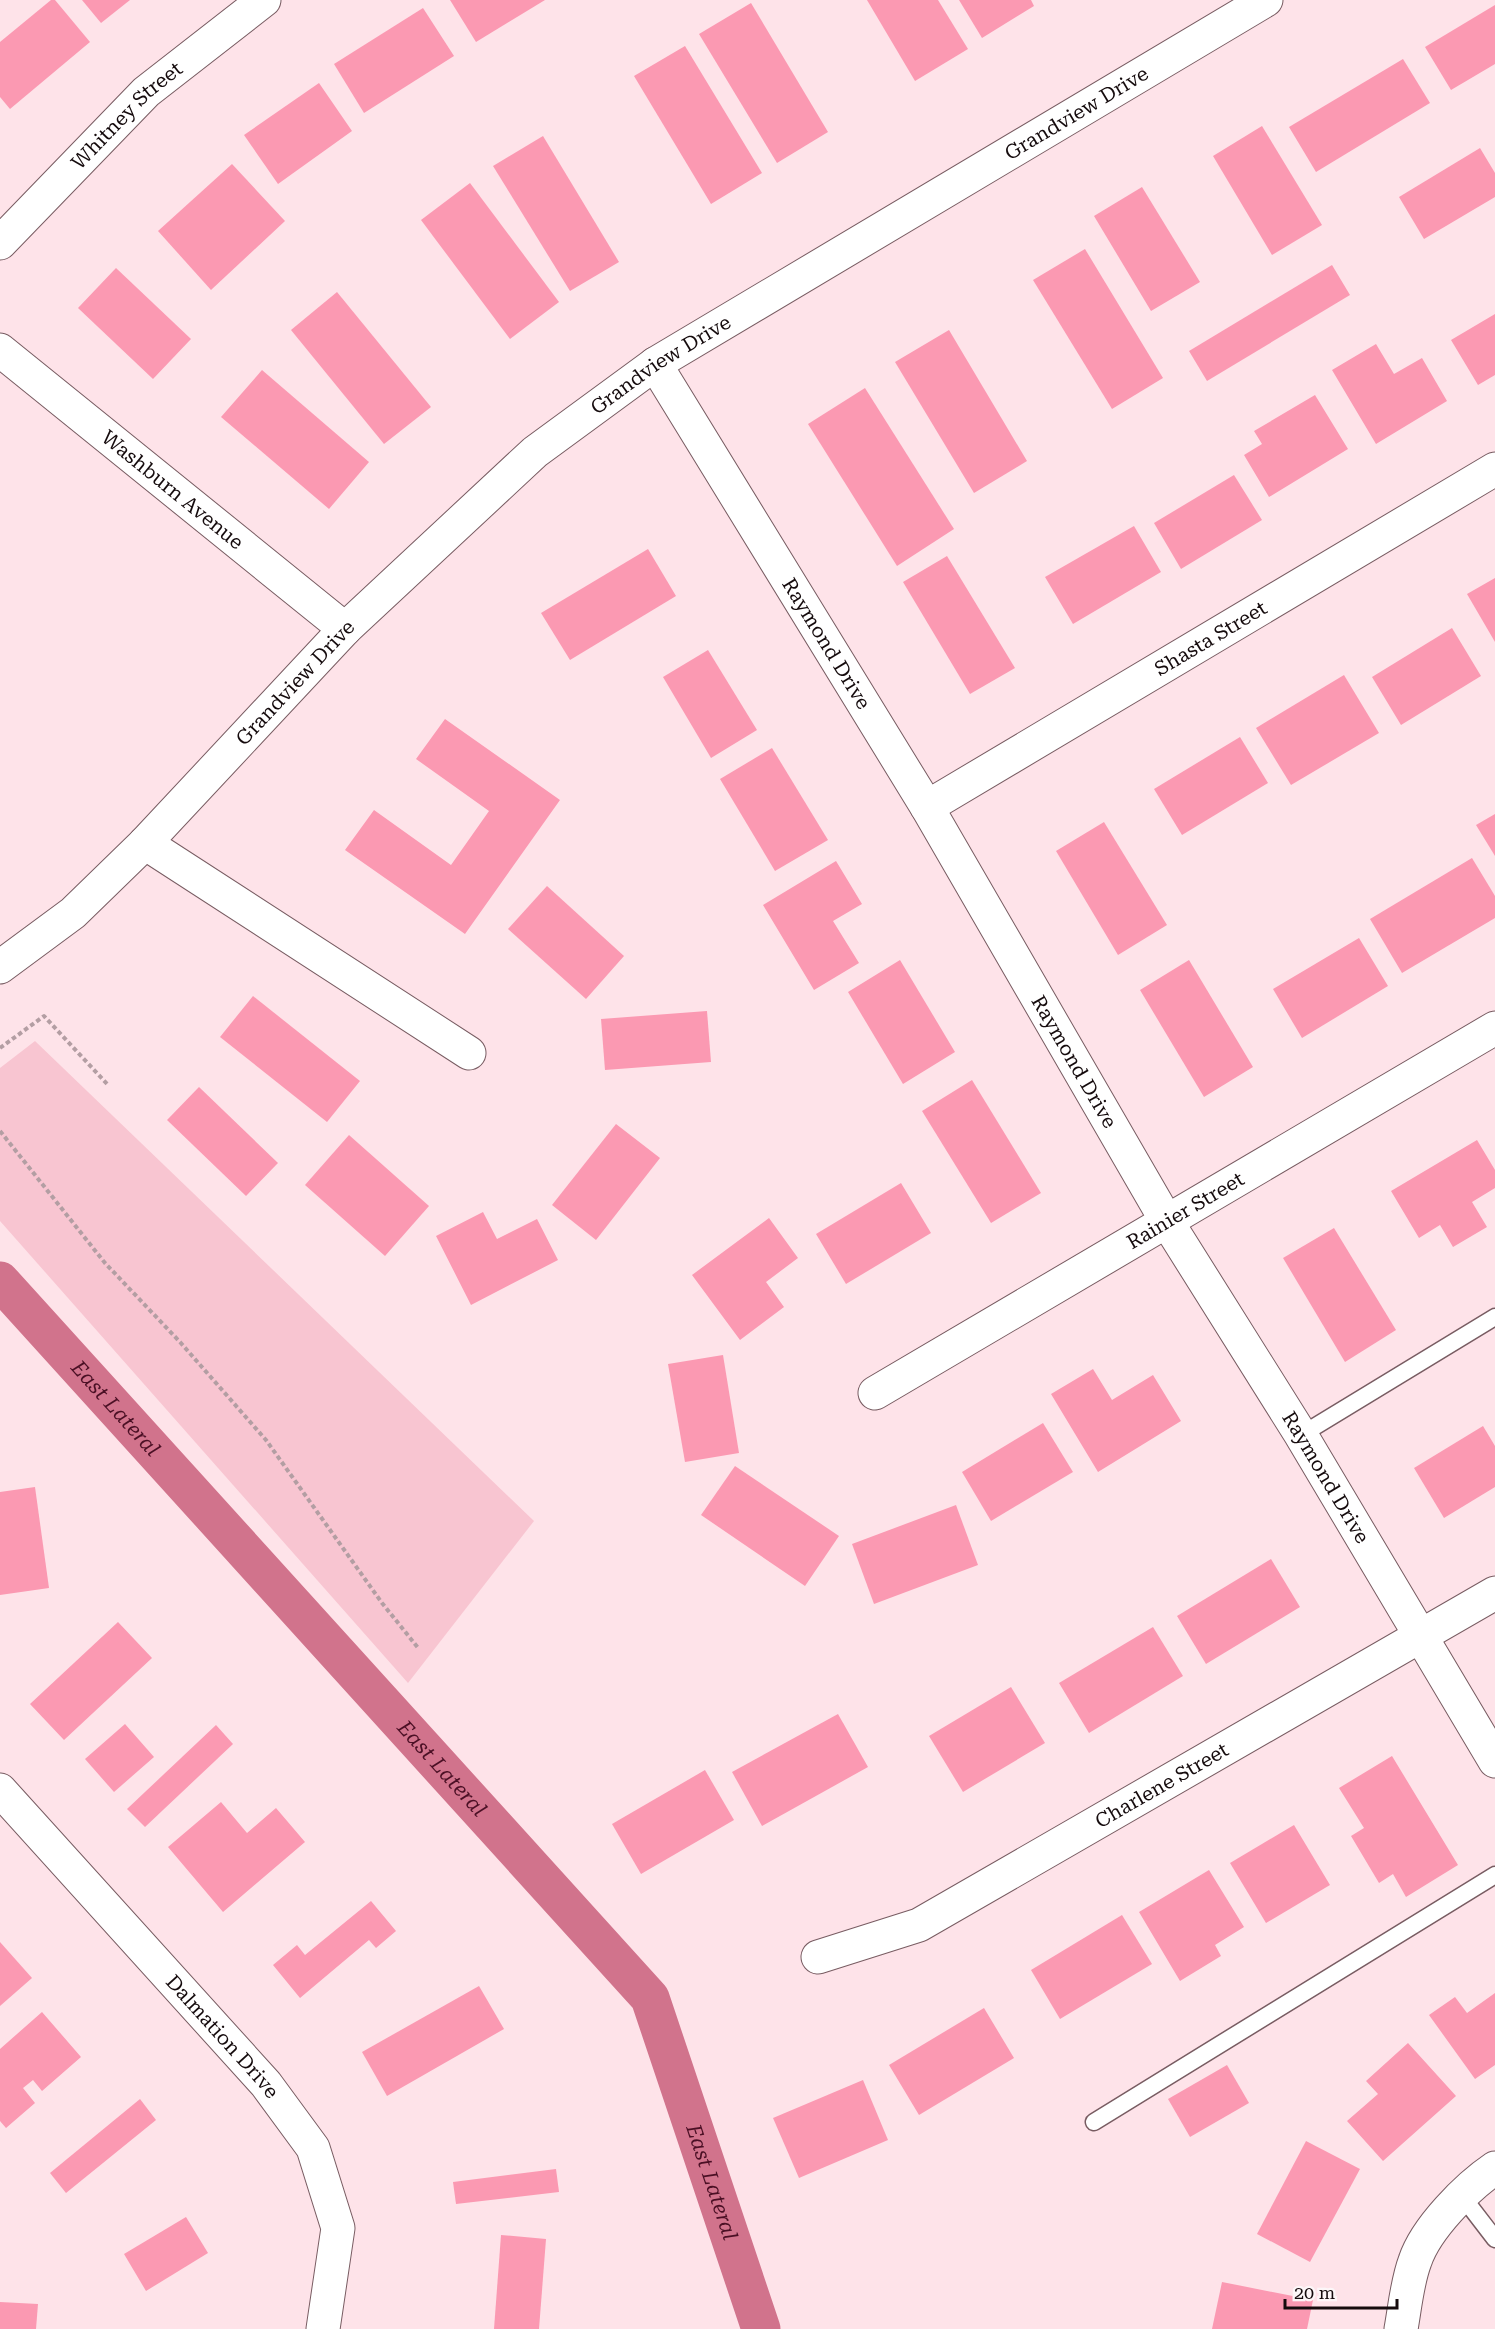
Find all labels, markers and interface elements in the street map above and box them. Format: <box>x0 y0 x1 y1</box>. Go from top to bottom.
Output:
street label: Whitney Street <box>66 56 187 174</box>
street label: Grandview Drive <box>1000 61 1152 165</box>
street label: Grandview Drive <box>586 310 735 419</box>
street label: Washburn Avenue <box>97 425 249 554</box>
street label: Raymond Drive <box>777 574 876 713</box>
street label: Shasta Street <box>1150 595 1272 681</box>
street label: Grandview Drive <box>231 615 359 750</box>
street label: Raymond Drive <box>1027 991 1122 1132</box>
street label: Rainier Street <box>1122 1166 1249 1254</box>
water label: East Lateral <box>66 1355 165 1461</box>
street label: Raymond Drive <box>1277 1407 1375 1548</box>
water label: East Lateral <box>392 1715 491 1821</box>
street label: Charlene Street <box>1091 1737 1233 1833</box>
street label: Dalmation Drive <box>161 1970 284 2103</box>
water label: East Lateral <box>681 2120 742 2243</box>
scale bar <box>1285 2272 1398 2310</box>
text: 20 m <box>1294 2282 1335 2303</box>

